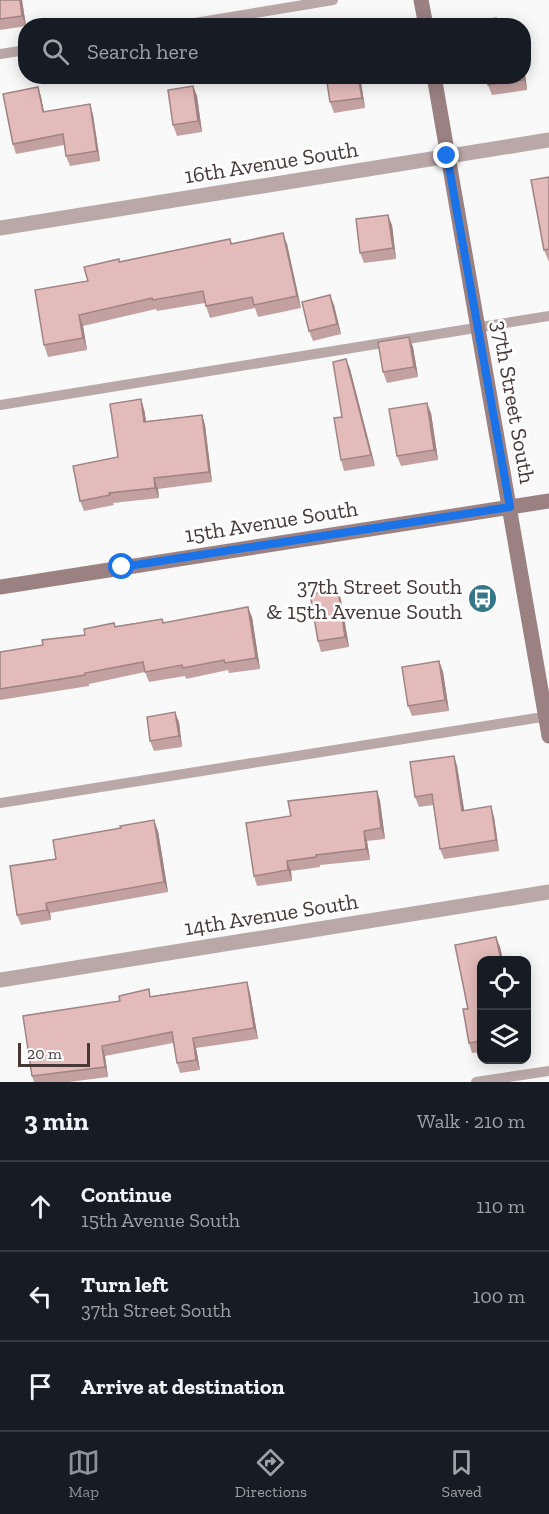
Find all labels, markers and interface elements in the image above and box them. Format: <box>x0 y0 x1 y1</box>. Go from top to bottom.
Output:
search box <box>18 18 531 84</box>
icon: search <box>39 35 72 68</box>
text: Search here <box>87 38 198 65</box>
street label: 16th Avenue South <box>182 135 360 190</box>
route end <box>433 142 459 168</box>
street label: 37th Street South <box>486 318 541 486</box>
street label: 15th Avenue South <box>183 494 360 549</box>
route start <box>108 553 134 579</box>
place label: 37th Street South & 15th Avenue South <box>266 573 463 625</box>
bus stop icon: 37th Street South & 15th Avenue South <box>467 583 499 615</box>
street label: 14th Avenue South <box>182 887 361 942</box>
map controls <box>477 956 531 1064</box>
button: locate <box>477 956 531 1010</box>
button: layers <box>477 1010 531 1064</box>
scale bar <box>18 1040 90 1068</box>
text: 20 m <box>27 1044 62 1063</box>
text: 3 min <box>24 1105 89 1137</box>
text: Walk · 210 m <box>417 1109 525 1133</box>
text: Continue <box>81 1181 172 1208</box>
icon: ahead <box>24 1190 57 1223</box>
text: 110 m <box>476 1194 525 1218</box>
text: 15th Avenue South <box>81 1208 240 1232</box>
text: Turn left <box>81 1271 168 1298</box>
icon: left <box>24 1280 57 1313</box>
text: 100 m <box>472 1284 525 1308</box>
text: 37th Street South <box>81 1298 231 1322</box>
icon: arrive <box>24 1370 57 1403</box>
text: Arrive at destination <box>81 1373 284 1400</box>
tab: Map <box>67 1446 100 1501</box>
tab: Directions <box>235 1446 307 1501</box>
tab: Saved <box>442 1446 482 1501</box>

